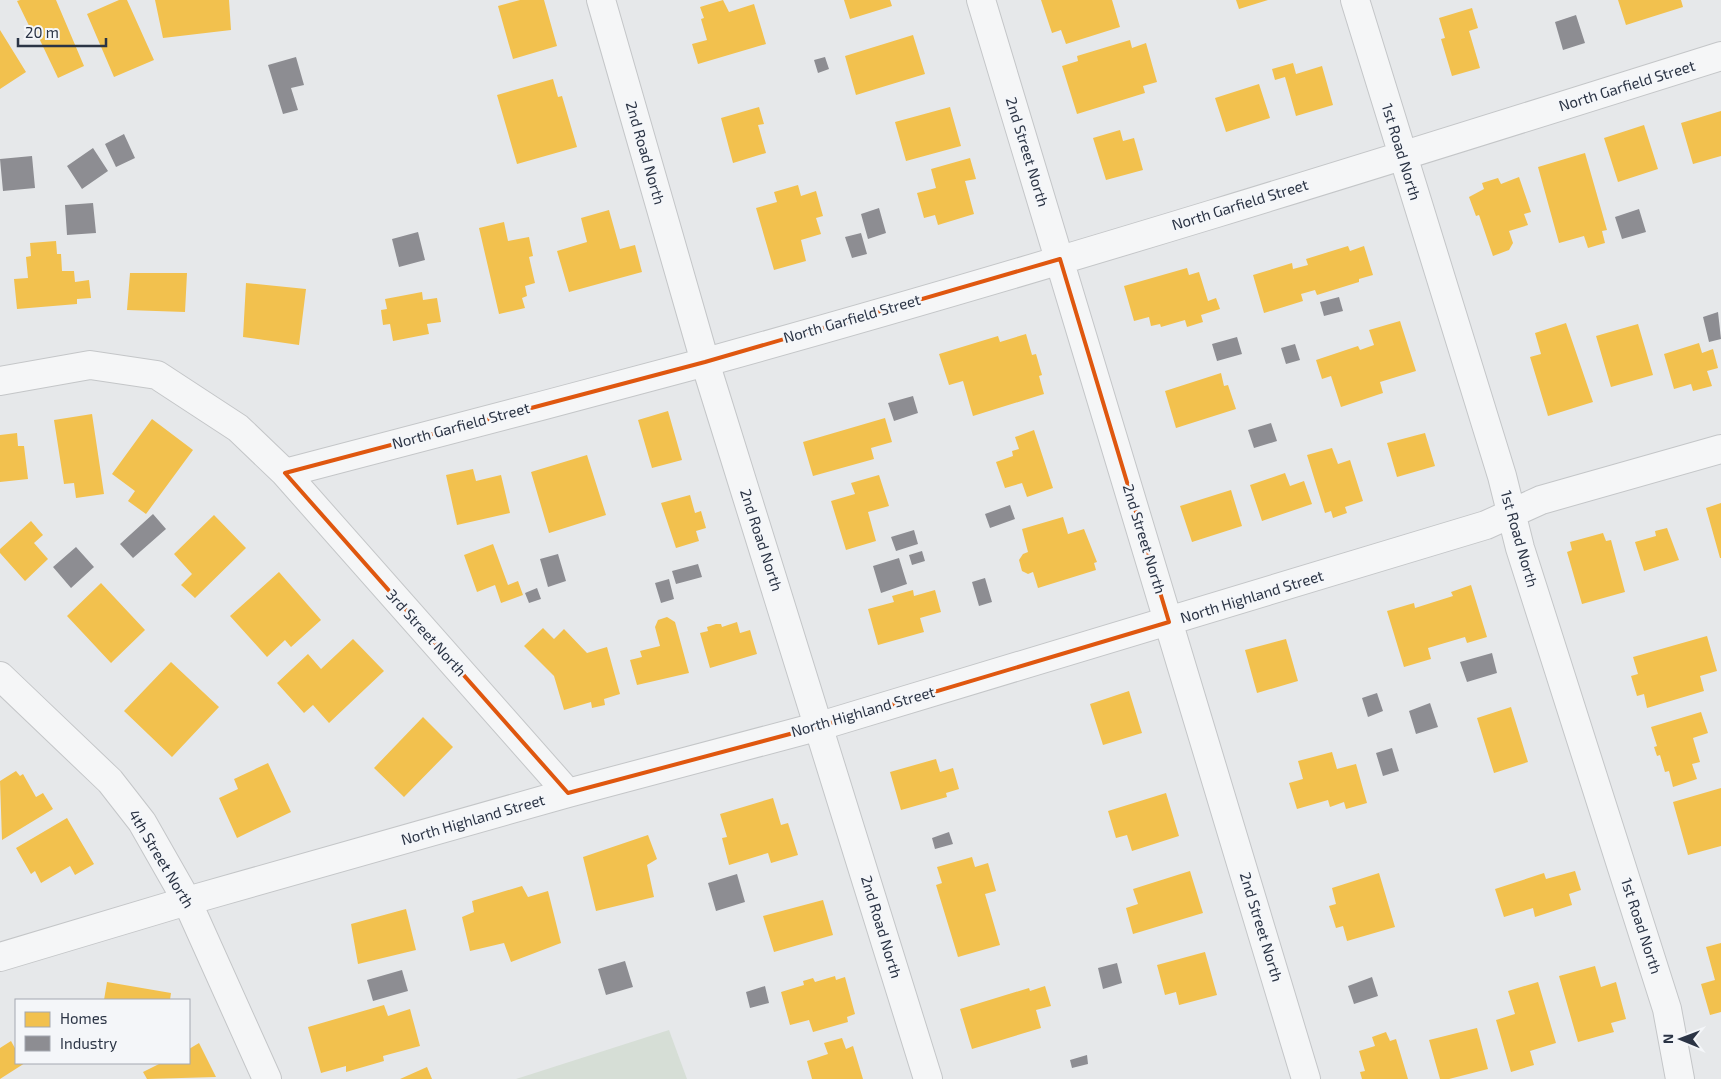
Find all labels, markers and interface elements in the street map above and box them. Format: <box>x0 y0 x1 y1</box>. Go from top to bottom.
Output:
scale bar <box>18 15 105 47</box>
text: 20 m <box>25 23 59 41</box>
street label: North Garfield Street <box>1556 56 1697 114</box>
street label: 2nd Street North <box>1003 95 1053 209</box>
street label: 2nd Road North <box>623 99 669 206</box>
street label: 1st Road North <box>1379 101 1425 202</box>
street label: North Garfield Street <box>1169 175 1310 233</box>
street label: North Garfield Street <box>781 290 923 346</box>
street label: North Garfield Street <box>390 398 532 452</box>
street label: 2nd Street North <box>1120 482 1170 596</box>
street label: 2nd Road North <box>737 486 787 593</box>
street label: 1st Road North <box>1498 488 1542 589</box>
street label: North Highland Street <box>1178 566 1326 626</box>
street label: 3rd Street North <box>383 585 470 679</box>
street label: North Highland Street <box>789 682 937 740</box>
street label: North Highland Street <box>399 790 547 848</box>
street label: 4th Street North <box>125 806 198 911</box>
street label: 2nd Street North <box>1237 870 1287 984</box>
street label: 2nd Road North <box>858 873 906 980</box>
street label: 1st Road North <box>1618 875 1666 976</box>
legend <box>15 999 190 1064</box>
text: Homes <box>60 1009 107 1027</box>
north arrow <box>1656 1014 1706 1064</box>
text: Industry <box>60 1034 117 1052</box>
text: N <box>1659 1034 1676 1044</box>

